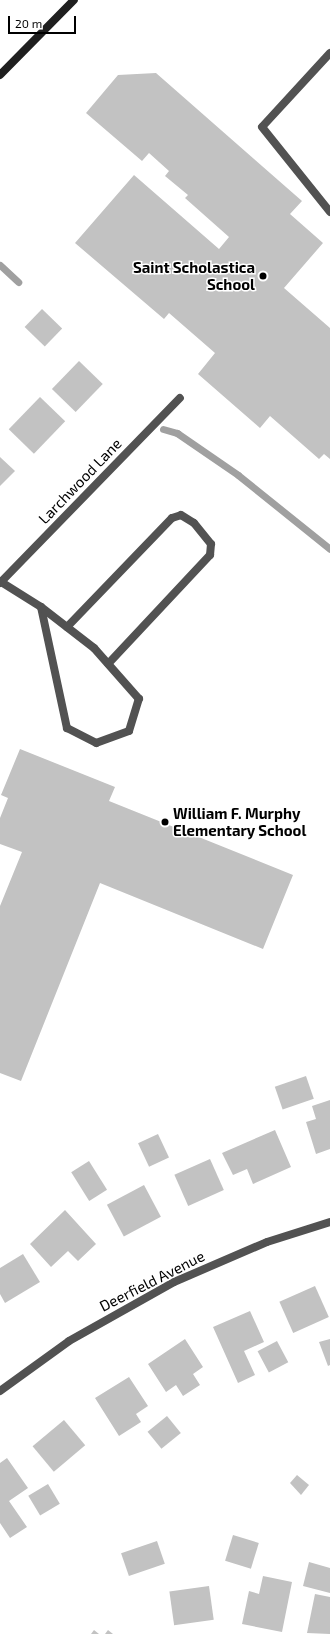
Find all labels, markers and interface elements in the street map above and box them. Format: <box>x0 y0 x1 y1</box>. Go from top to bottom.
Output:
scale bar <box>10 8 78 34</box>
text: 20 m <box>15 16 42 30</box>
place label: Saint Scholastica School <box>133 258 255 293</box>
marker: Saint Scholastica School <box>258 271 268 281</box>
street label: Larchwood Lane <box>35 435 125 527</box>
place label: William F. Murphy Elementary School <box>173 804 307 839</box>
marker: William F. Murphy Elementary School <box>160 817 170 827</box>
street label: Deerfield Avenue <box>96 1247 208 1315</box>

